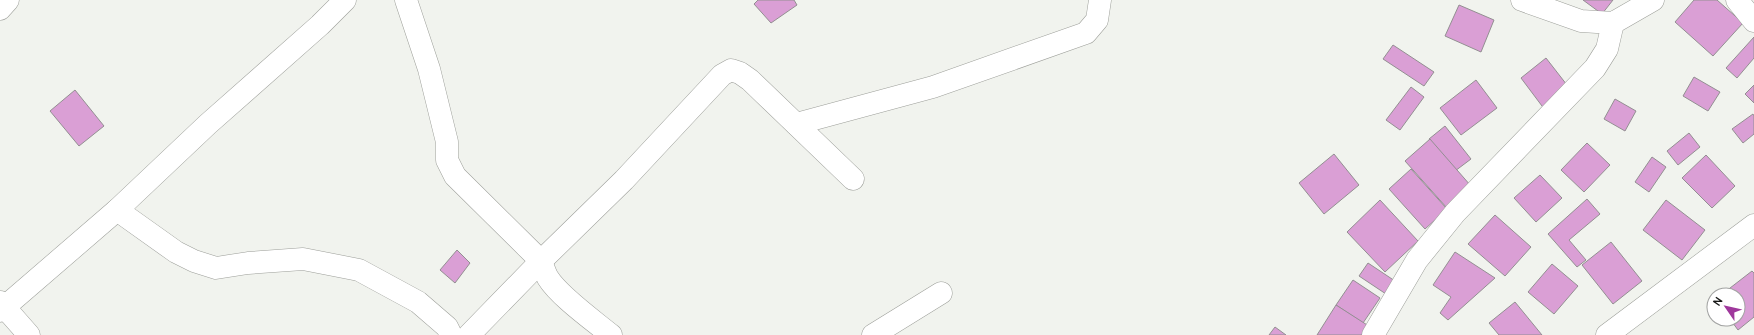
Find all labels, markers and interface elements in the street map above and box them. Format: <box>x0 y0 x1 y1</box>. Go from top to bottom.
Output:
north arrow <box>1706 287 1746 327</box>
text: N <box>1710 294 1726 309</box>

